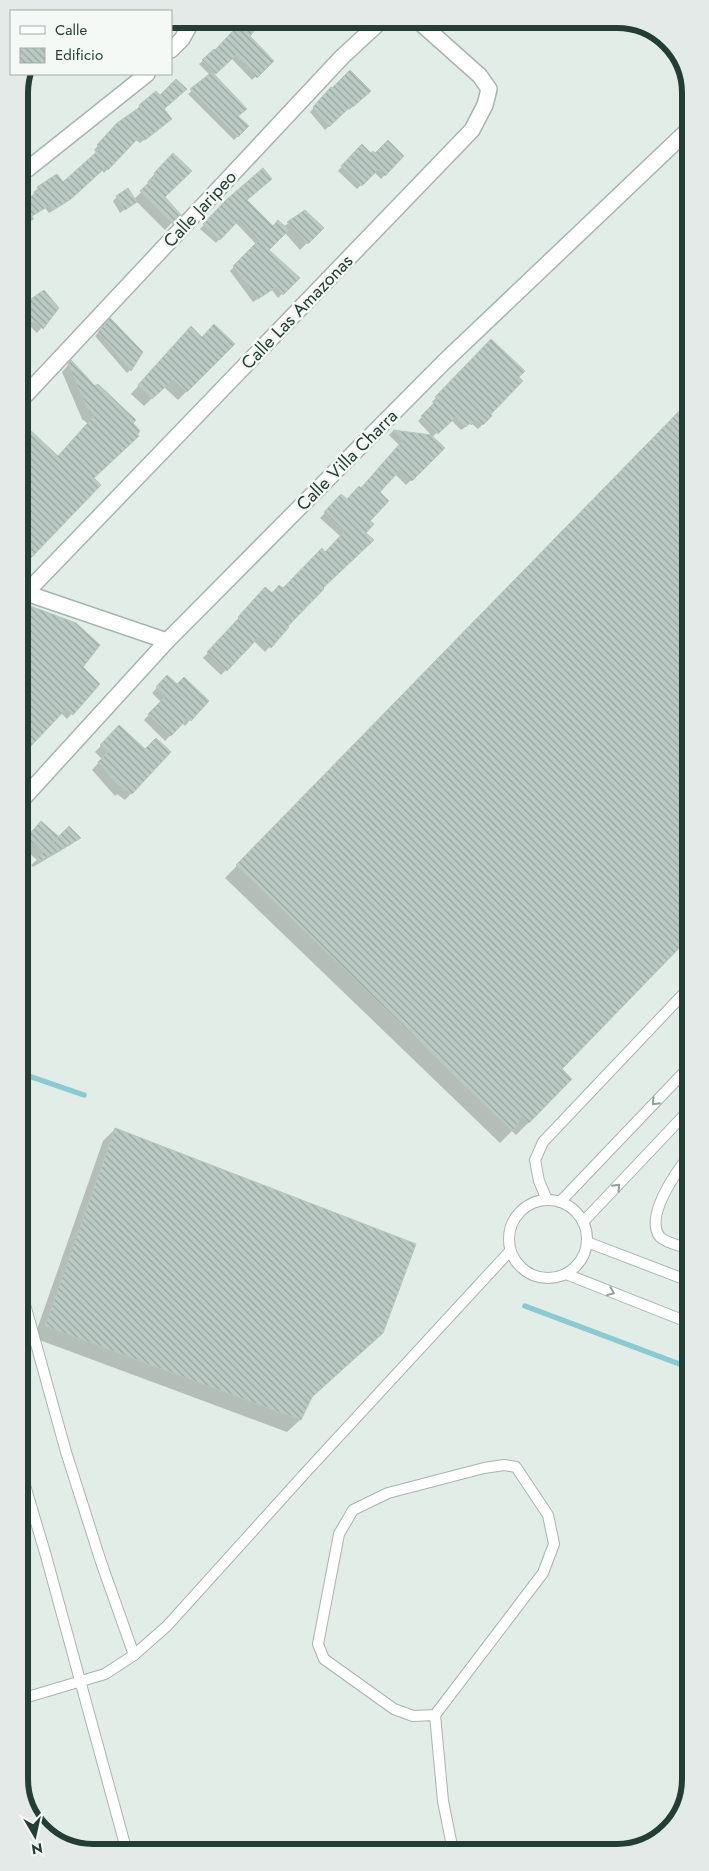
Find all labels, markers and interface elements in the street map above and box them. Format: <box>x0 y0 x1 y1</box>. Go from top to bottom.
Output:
legend <box>10 10 172 75</box>
text: Calle <box>55 19 87 41</box>
text: Edificio <box>55 44 103 66</box>
street label: Calle Jaripeo <box>157 164 243 253</box>
street label: Calle Las Amazonas <box>235 249 359 375</box>
street label: Calle Villa Charra <box>290 403 404 517</box>
one-way arrow <box>652 1096 661 1105</box>
one-way arrow <box>611 1183 620 1192</box>
one-way arrow <box>606 1286 615 1296</box>
north arrow <box>10 1811 60 1861</box>
text: N <box>30 1838 44 1860</box>

